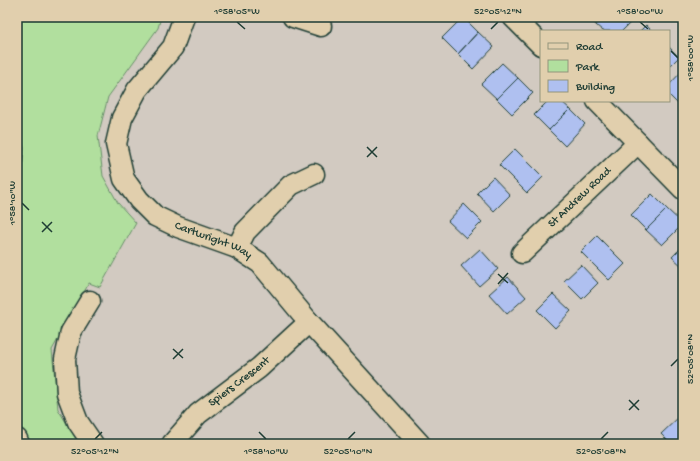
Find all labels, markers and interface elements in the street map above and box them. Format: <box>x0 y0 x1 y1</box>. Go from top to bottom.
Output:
text: 1°58'05"W <box>213 6 260 18</box>
text: 52°05'12"N <box>474 6 522 18</box>
text: 1°58'00"W <box>616 6 663 18</box>
legend <box>540 30 670 102</box>
text: 1°58'00"W <box>685 35 697 82</box>
text: Road <box>576 41 603 55</box>
text: Park <box>575 61 601 75</box>
text: Building <box>575 81 615 95</box>
street label: St Andrew Road <box>545 164 615 231</box>
text: 1°58'10"W <box>7 180 19 226</box>
street label: Cartwright Way <box>172 219 254 263</box>
text: 52°05'08"N <box>685 334 697 384</box>
street label: Spiers Crescent <box>206 353 274 410</box>
text: 52°05'12"N <box>71 446 119 458</box>
text: 1°58'10"W <box>243 446 289 458</box>
text: 52°05'10"N <box>324 446 373 458</box>
text: 52°05'08"N <box>576 446 626 458</box>

